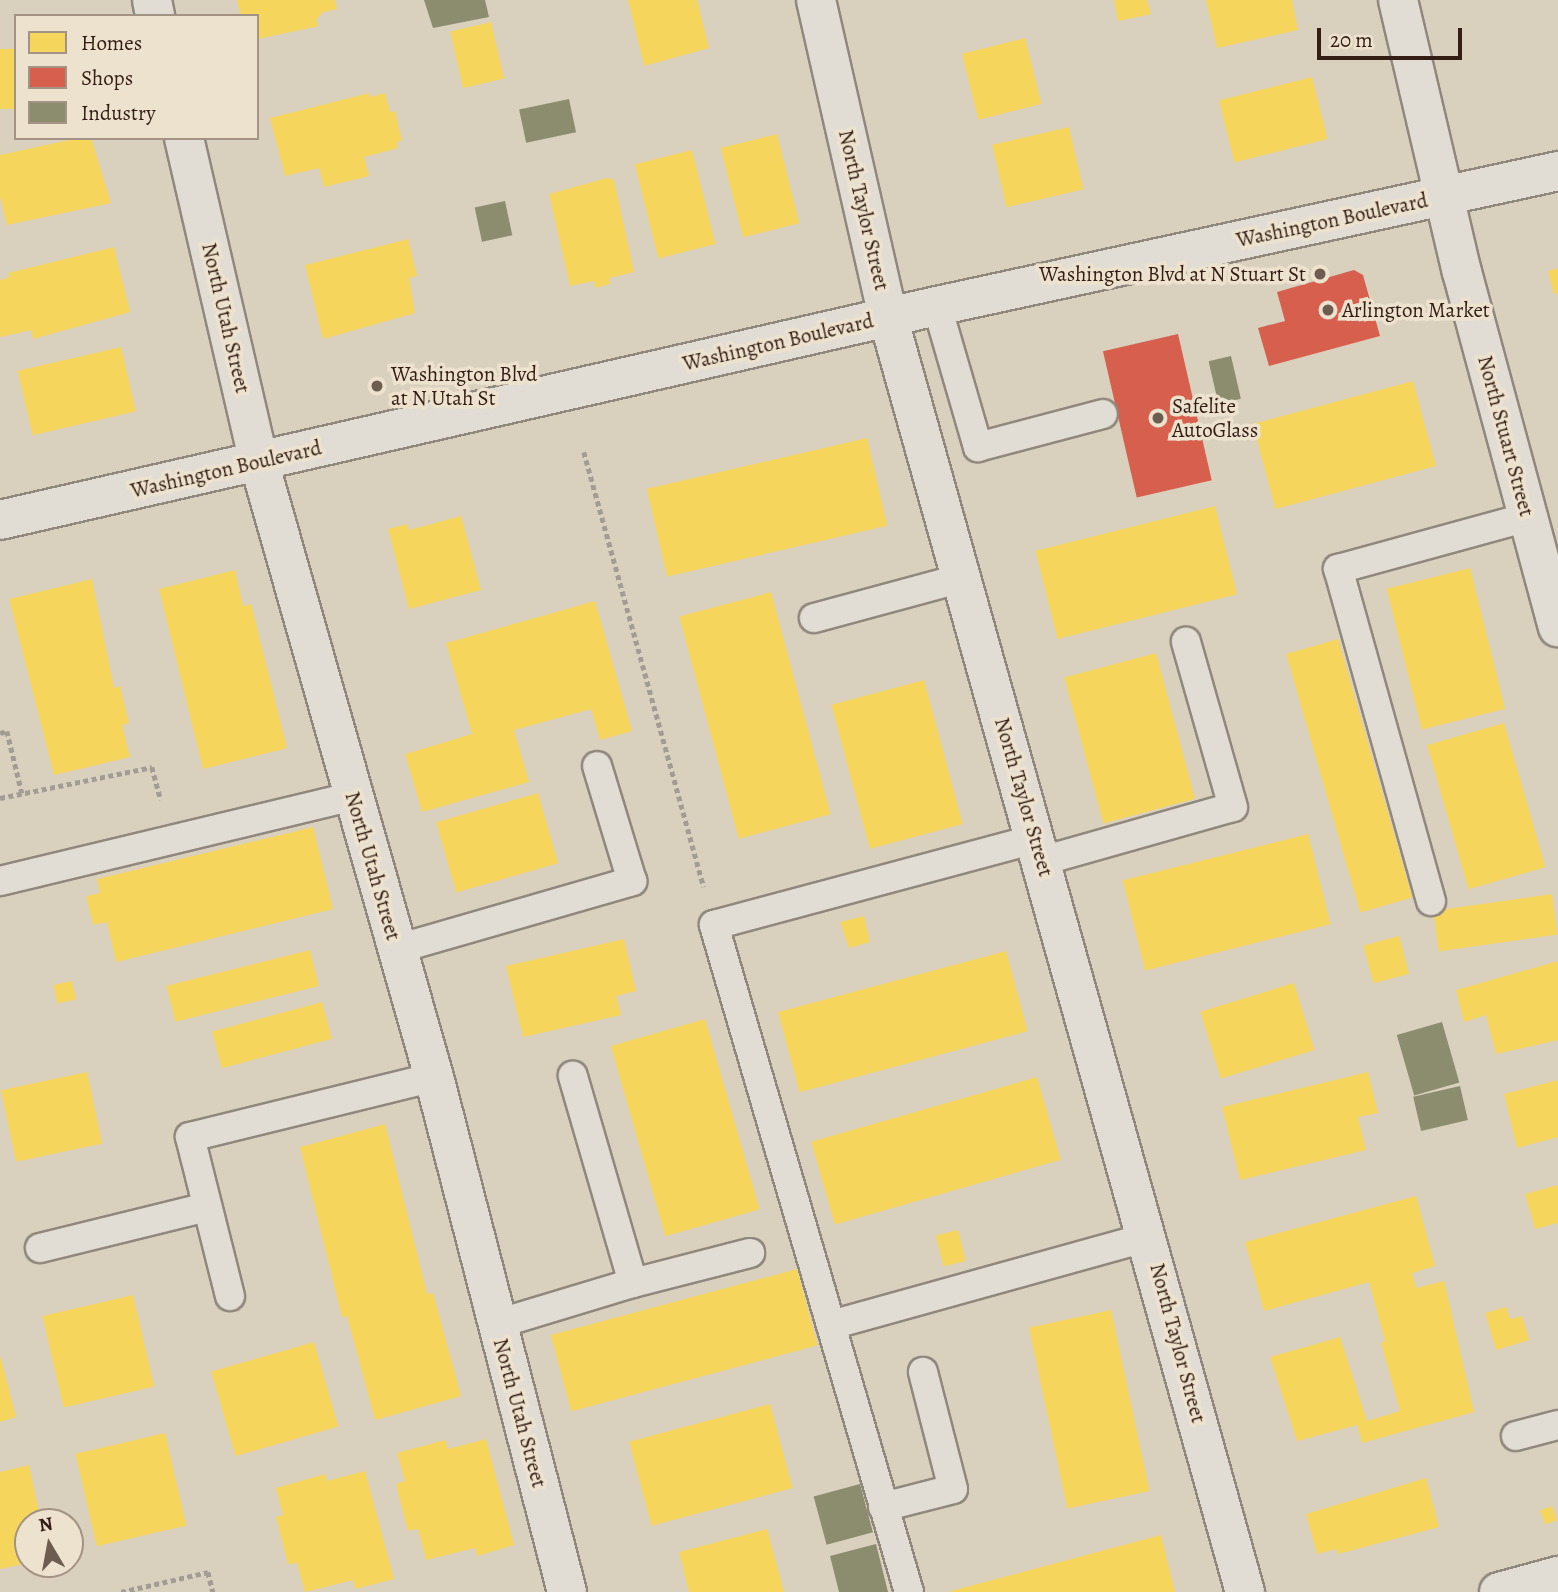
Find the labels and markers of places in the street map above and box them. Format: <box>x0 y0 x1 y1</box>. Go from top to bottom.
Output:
place label: Washington Blvd at N Stuart St <box>1039 261 1306 287</box>
marker: Washington Blvd at N Stuart St <box>1312 266 1328 282</box>
place label: Arlington Market <box>1342 297 1490 323</box>
marker: Arlington Market <box>1320 302 1336 318</box>
place label: Washington Blvd at N Utah St <box>391 361 537 411</box>
marker: Washington Blvd at N Utah St <box>369 378 385 394</box>
place label: Safelite AutoGlass <box>1172 393 1258 443</box>
marker: Safelite AutoGlass <box>1150 410 1166 426</box>

